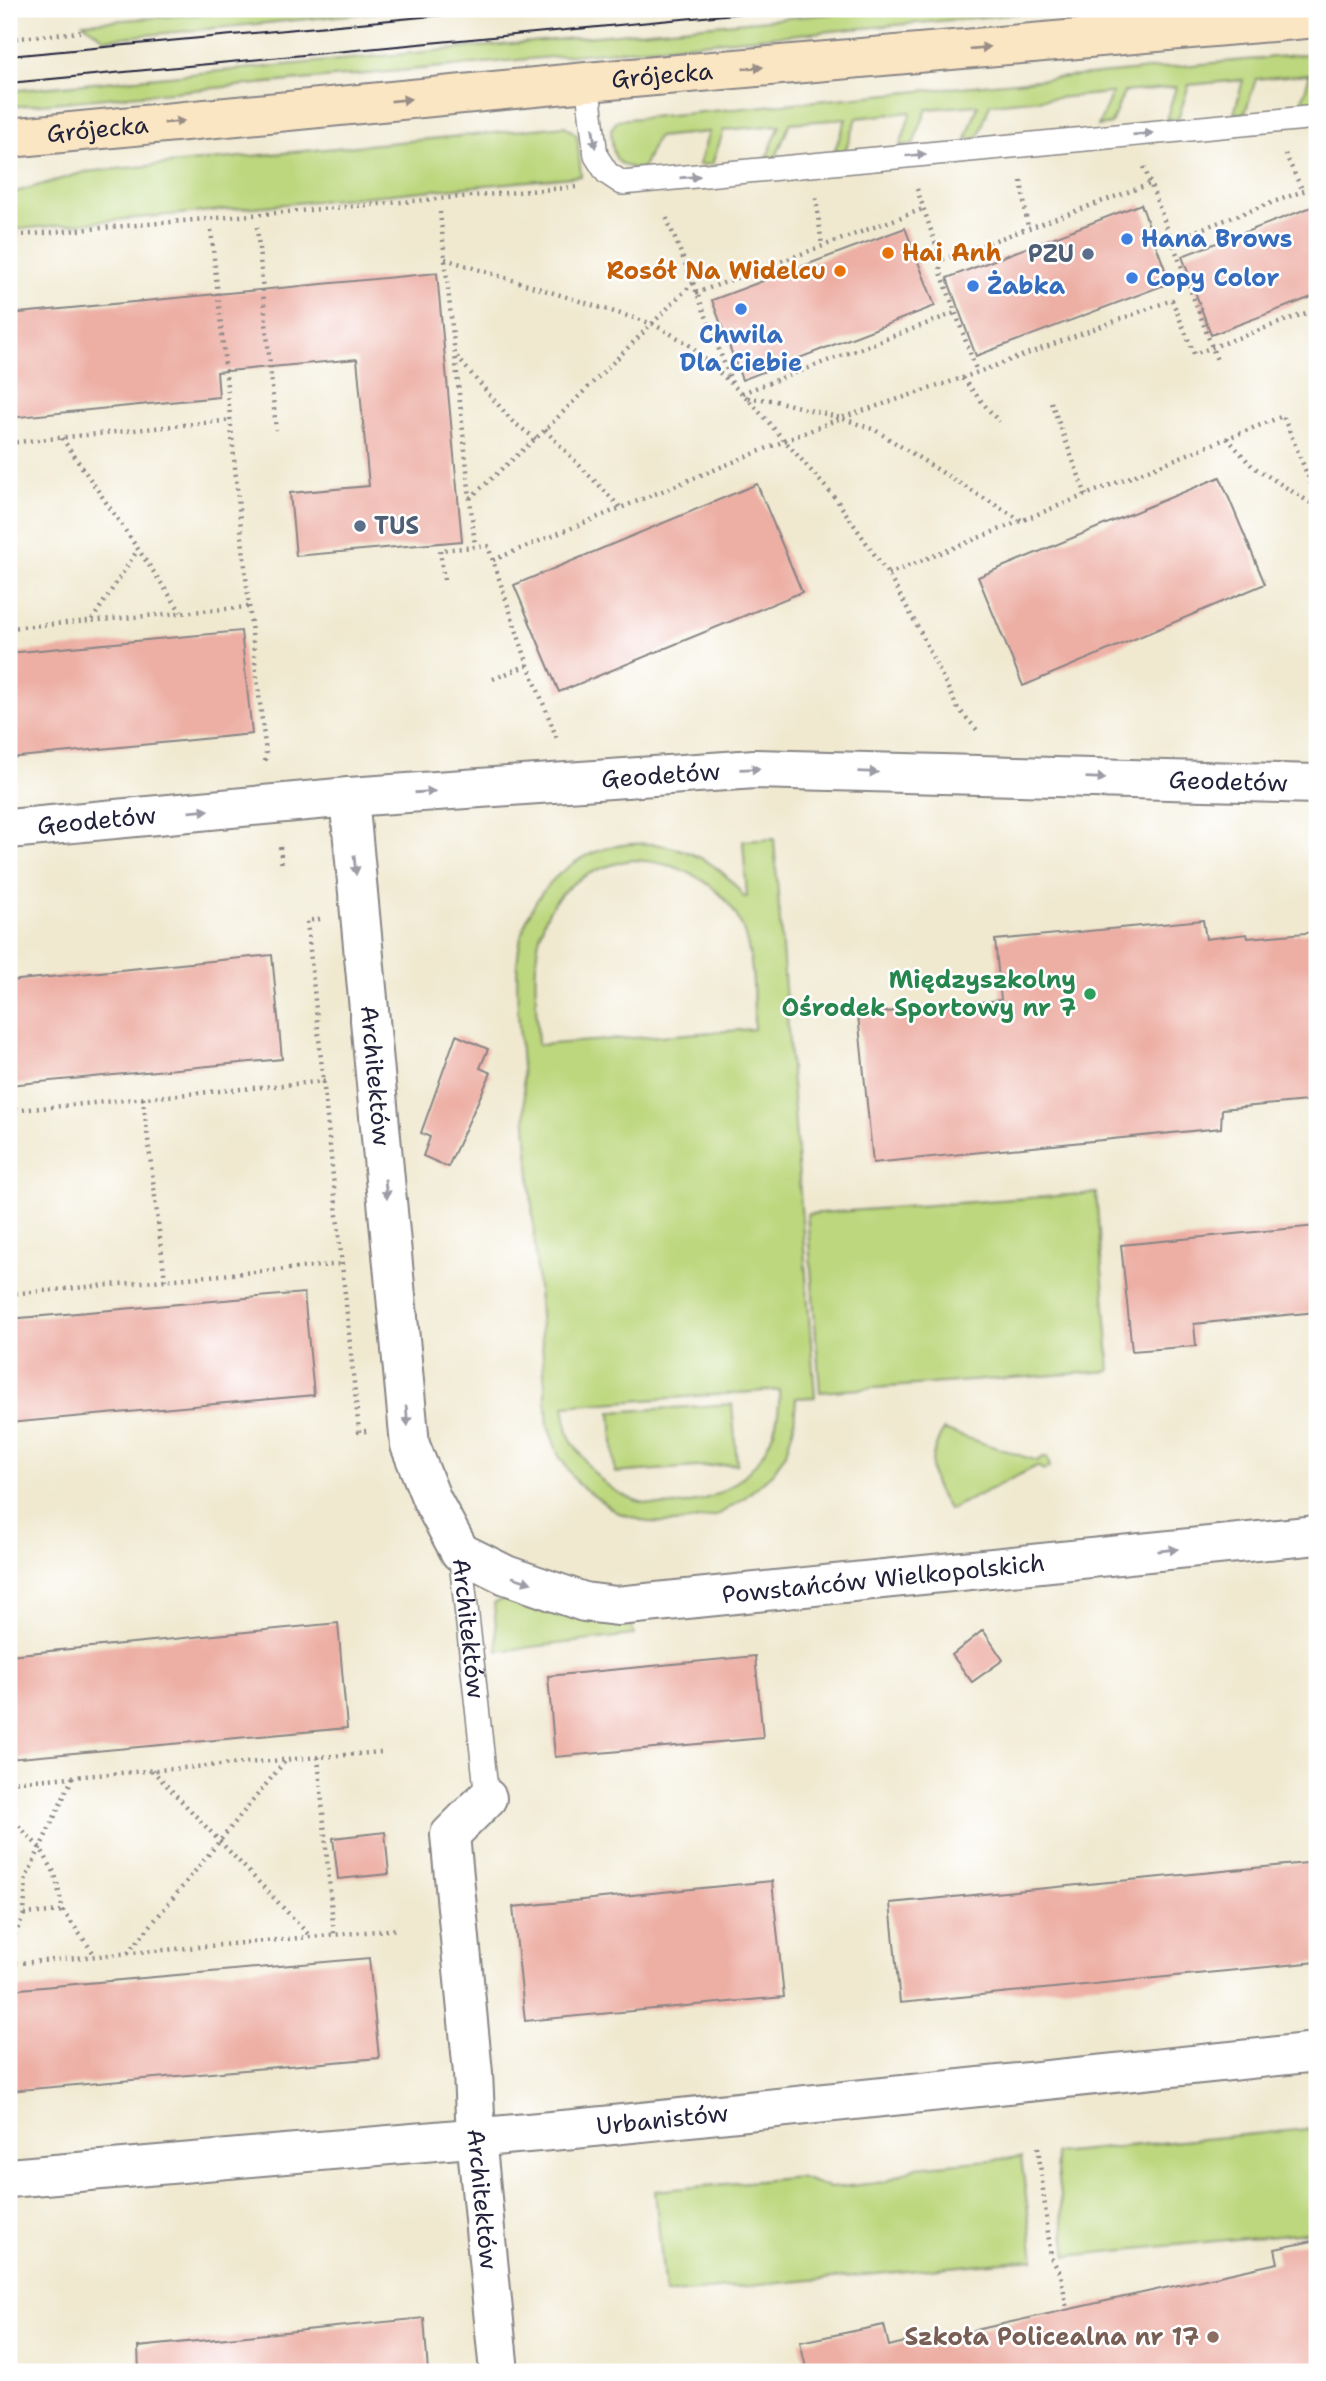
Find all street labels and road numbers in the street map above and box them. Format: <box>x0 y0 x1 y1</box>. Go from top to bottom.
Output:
street label: Grójecka <box>610 55 714 96</box>
street label: Grójecka <box>45 109 150 150</box>
street label: Geodetów <box>600 755 721 796</box>
street label: Geodetów <box>1168 764 1288 799</box>
street label: Geodetów <box>36 799 158 842</box>
street label: Architektów <box>353 1004 398 1148</box>
street label: Powstańców Wielkopolskich <box>720 1547 1046 1611</box>
street label: Architektów <box>445 1557 492 1701</box>
street label: Urbanistów <box>595 2097 730 2143</box>
street label: Architektów <box>459 2127 505 2271</box>

